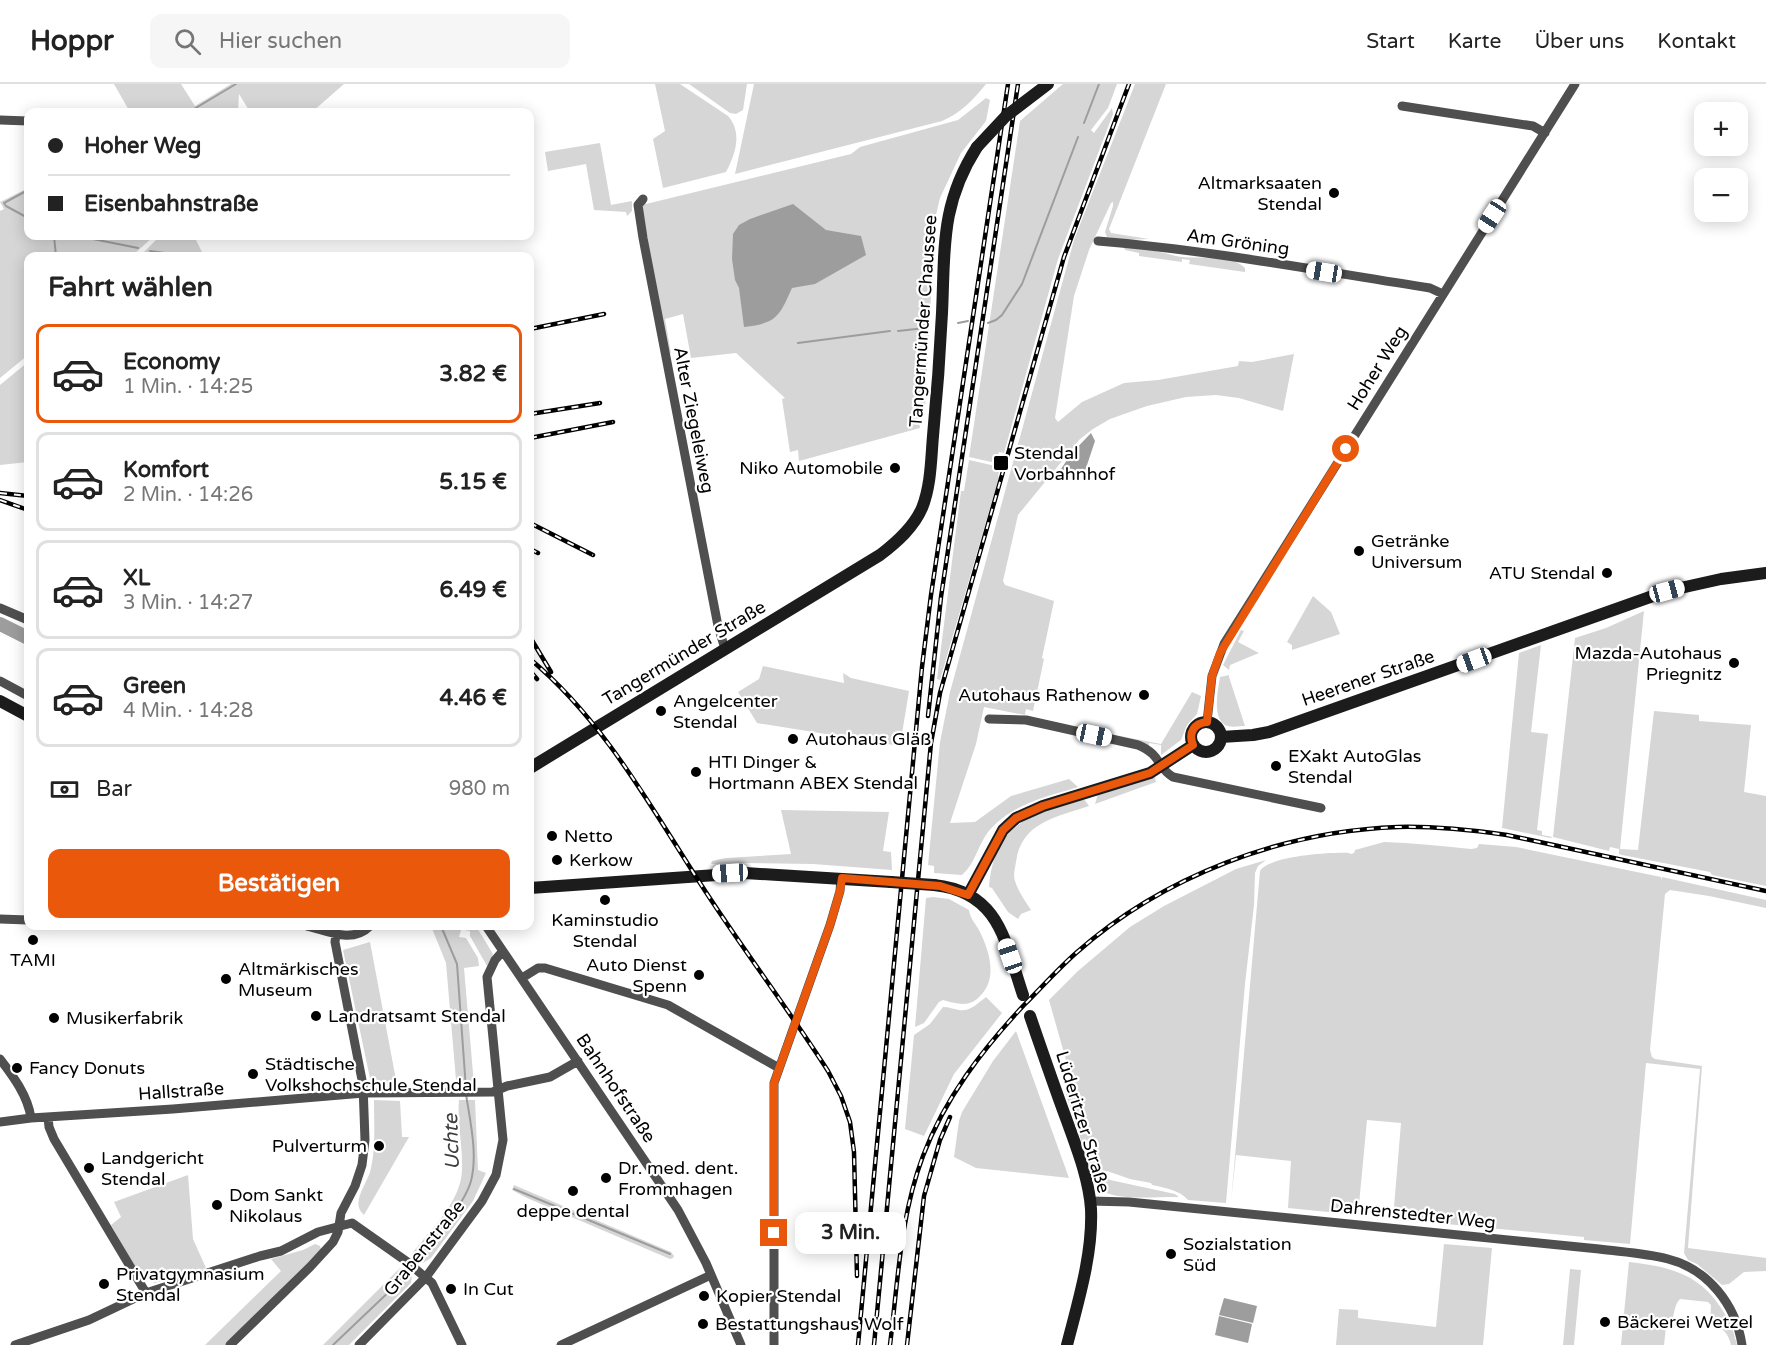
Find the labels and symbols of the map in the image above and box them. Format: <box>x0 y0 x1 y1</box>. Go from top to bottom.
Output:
place label: Altmarksaaten Stendal <box>1198 172 1322 215</box>
marker: Altmarksaaten Stendal <box>1327 186 1341 200</box>
car <box>1475 196 1509 236</box>
street label: Tangermünder Chaussee <box>905 214 941 428</box>
street label: Am Gröning <box>1185 224 1291 260</box>
car <box>1305 260 1343 284</box>
street label: Hoher Weg <box>1342 321 1412 415</box>
street label: Alter Ziegeleiweg <box>669 345 719 495</box>
route start <box>1332 435 1359 462</box>
place label: Stendal Vorbahnhof <box>1014 442 1116 485</box>
marker: Stendal Vorbahnhof <box>992 454 1010 472</box>
place label: Niko Automobile <box>739 457 883 479</box>
marker: Niko Automobile <box>888 461 902 475</box>
place label: Getränke Universum <box>1371 530 1462 573</box>
marker: Getränke Universum <box>1352 544 1366 558</box>
place label: ATU Stendal <box>1489 562 1595 584</box>
marker: ATU Stendal <box>1600 566 1614 580</box>
car <box>1647 578 1687 604</box>
street label: Tangermünder Straße <box>599 596 769 710</box>
place label: Mazda-Autohaus Priegnitz <box>1575 642 1722 685</box>
street label: Heerener Straße <box>1299 645 1437 711</box>
car <box>1454 645 1494 675</box>
marker: Mazda-Autohaus Priegnitz <box>1727 656 1741 670</box>
place label: Autohaus Rathenow <box>958 684 1132 706</box>
marker: Autohaus Rathenow <box>1137 688 1151 702</box>
place label: Angelcenter Stendal <box>673 690 778 733</box>
marker: Angelcenter Stendal <box>654 704 668 718</box>
car <box>1075 722 1113 748</box>
place label: Autohaus Gläß <box>805 728 931 750</box>
marker: Autohaus Gläß <box>786 732 800 746</box>
place label: EXakt AutoGlas Stendal <box>1288 745 1421 788</box>
place label: HTI Dinger & Hortmann ABEX Stendal <box>708 751 918 794</box>
marker: EXakt AutoGlas Stendal <box>1269 759 1283 773</box>
marker: HTI Dinger & Hortmann ABEX Stendal <box>689 765 703 779</box>
place label: Netto <box>564 825 613 847</box>
marker: Netto <box>545 829 559 843</box>
place label: Kerkow <box>569 849 633 871</box>
marker: Kerkow <box>550 853 564 867</box>
car <box>712 863 748 883</box>
marker: Kaminstudio Stendal <box>598 893 612 907</box>
place label: Kaminstudio Stendal <box>551 909 659 952</box>
marker: TAMI <box>26 933 40 947</box>
car <box>996 936 1024 976</box>
place label: TAMI <box>10 949 56 971</box>
place label: Auto Dienst Spenn <box>586 954 687 997</box>
place label: Altmärkisches Museum <box>238 958 359 1001</box>
marker: Auto Dienst Spenn <box>692 968 706 982</box>
marker: Altmärkisches Museum <box>219 972 233 986</box>
place label: Landratsamt Stendal <box>328 1005 506 1027</box>
place label: Musikerfabrik <box>66 1007 183 1029</box>
marker: Landratsamt Stendal <box>309 1009 323 1023</box>
marker: Musikerfabrik <box>47 1011 61 1025</box>
street label: Bahnhofstraße <box>571 1029 661 1147</box>
street label: Lüderitzer Straße <box>1051 1048 1115 1196</box>
place label: Städtische Volkshochschule Stendal <box>265 1053 477 1096</box>
place label: Fancy Donuts <box>29 1057 145 1079</box>
marker: Fancy Donuts <box>10 1061 24 1075</box>
marker: Städtische Volkshochschule Stendal <box>246 1067 260 1081</box>
street label: Hallstraße <box>137 1077 225 1105</box>
water label: Uchte <box>439 1112 465 1170</box>
place label: Pulverturm <box>272 1135 367 1157</box>
marker: Pulverturm <box>372 1139 386 1153</box>
place label: Landgericht Stendal <box>101 1147 204 1190</box>
place label: Dr. med. dent. Frommhagen <box>618 1157 738 1200</box>
marker: Landgericht Stendal <box>82 1161 96 1175</box>
marker: Dr. med. dent. Frommhagen <box>599 1171 613 1185</box>
place label: Dom Sankt Nikolaus <box>229 1184 323 1227</box>
marker: deppe dental <box>566 1184 580 1198</box>
street label: Dahrenstedter Weg <box>1329 1194 1497 1234</box>
street label: Grabenstraße <box>379 1196 469 1300</box>
marker: Dom Sankt Nikolaus <box>210 1198 224 1212</box>
place label: deppe dental <box>517 1200 629 1222</box>
callout: 3 Min. <box>795 1212 906 1254</box>
route end <box>760 1219 787 1246</box>
place label: Sozialstation Süd <box>1183 1233 1292 1276</box>
marker: Sozialstation Süd <box>1164 1247 1178 1261</box>
place label: Privatgymnasium Stendal <box>116 1263 265 1306</box>
marker: Privatgymnasium Stendal <box>97 1277 111 1291</box>
place label: In Cut <box>463 1278 514 1300</box>
marker: In Cut <box>444 1282 458 1296</box>
place label: Kopier Stendal <box>716 1285 841 1307</box>
marker: Kopier Stendal <box>697 1289 711 1303</box>
place label: Bäckerei Wetzel <box>1617 1311 1753 1333</box>
place label: Bestattungshaus Wolf <box>715 1313 904 1335</box>
marker: Bäckerei Wetzel <box>1598 1315 1612 1329</box>
marker: Bestattungshaus Wolf <box>696 1317 710 1331</box>

